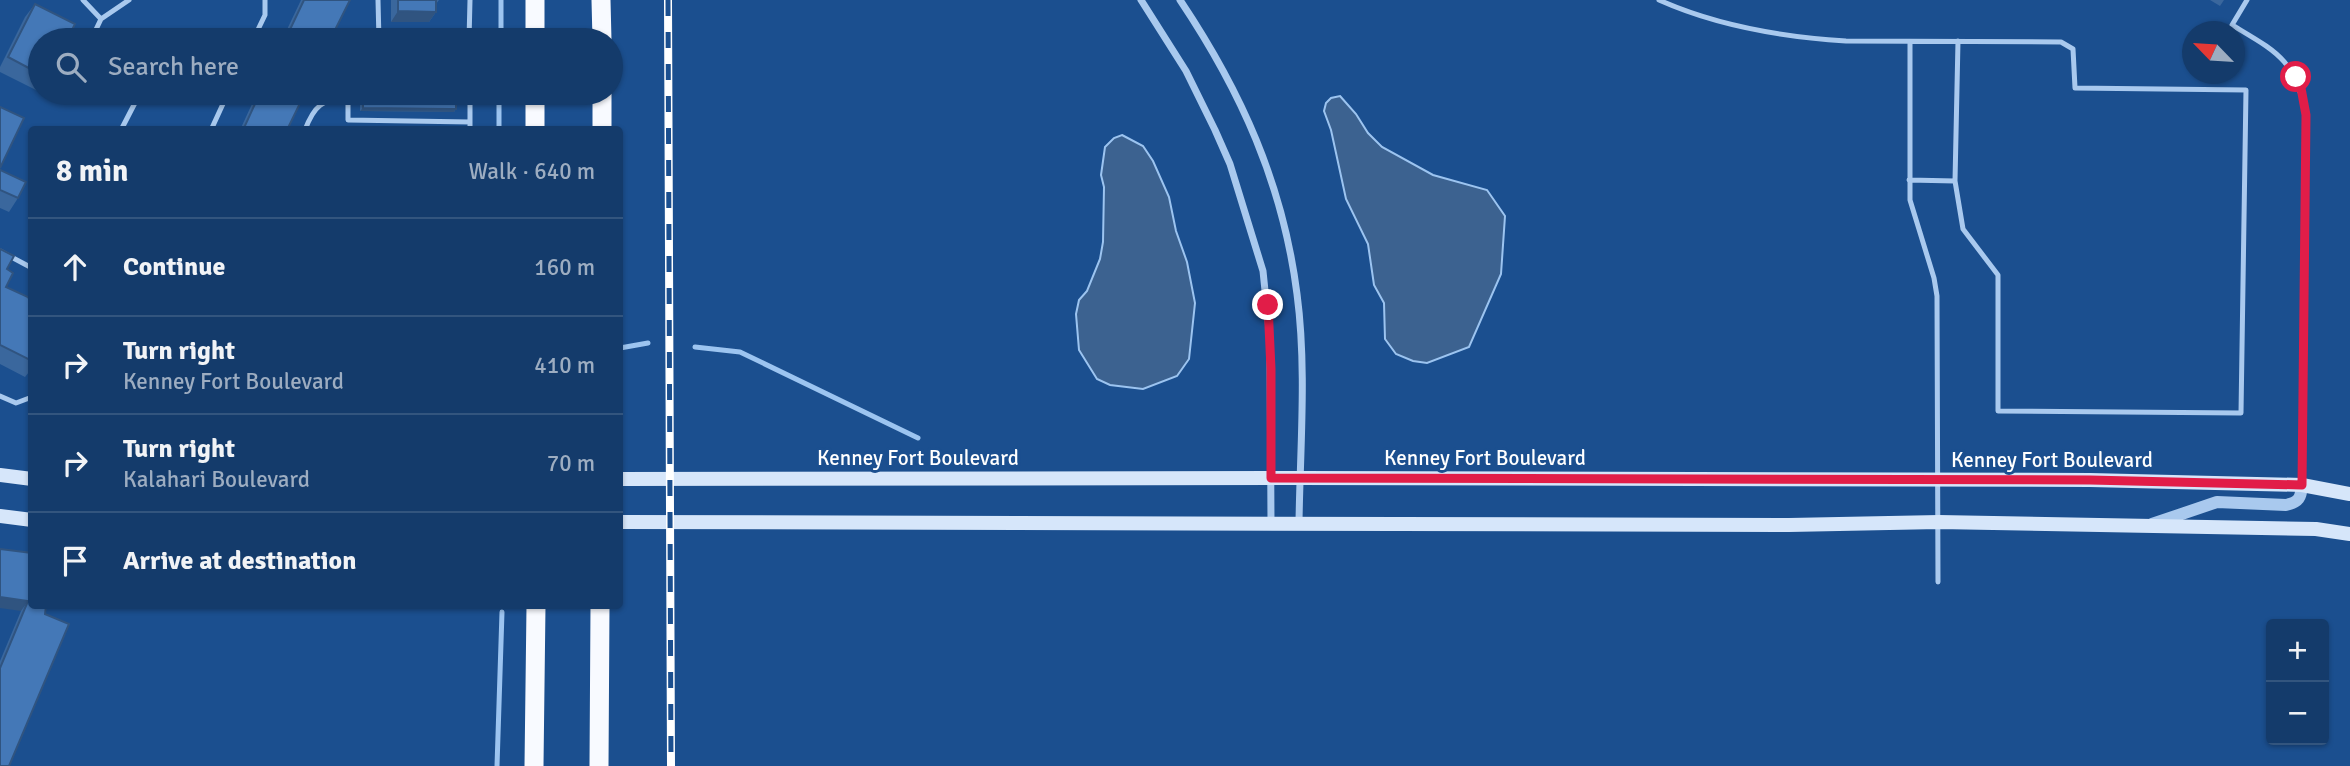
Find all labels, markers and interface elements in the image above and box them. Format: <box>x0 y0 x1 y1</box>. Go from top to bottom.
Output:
north arrow <box>2182 21 2245 84</box>
search box <box>28 28 623 105</box>
icon: search <box>52 48 90 86</box>
text: Search here <box>108 51 239 83</box>
route start <box>2280 61 2311 92</box>
text: 8 min <box>56 153 128 190</box>
text: Walk · 640 m <box>469 157 595 186</box>
icon: ahead <box>56 248 94 286</box>
text: Continue <box>123 251 225 283</box>
text: 160 m <box>534 253 595 282</box>
route end <box>1252 289 1283 320</box>
text: Turn right <box>123 335 235 367</box>
icon: right <box>56 346 94 384</box>
text: 410 m <box>534 351 595 380</box>
text: Kenney Fort Boulevard <box>123 367 344 396</box>
text: Turn right <box>123 433 235 465</box>
icon: right <box>56 444 94 482</box>
street label: Kenney Fort Boulevard <box>817 445 1019 471</box>
street label: Kenney Fort Boulevard <box>1384 445 1586 471</box>
street label: Kenney Fort Boulevard <box>1951 447 2153 473</box>
text: 70 m <box>547 449 595 478</box>
text: Kalahari Boulevard <box>123 465 310 494</box>
icon: arrive <box>56 542 94 580</box>
text: Arrive at destination <box>123 545 356 577</box>
map controls <box>2266 619 2329 745</box>
button: + <box>2266 619 2329 682</box>
button: − <box>2266 682 2329 745</box>

